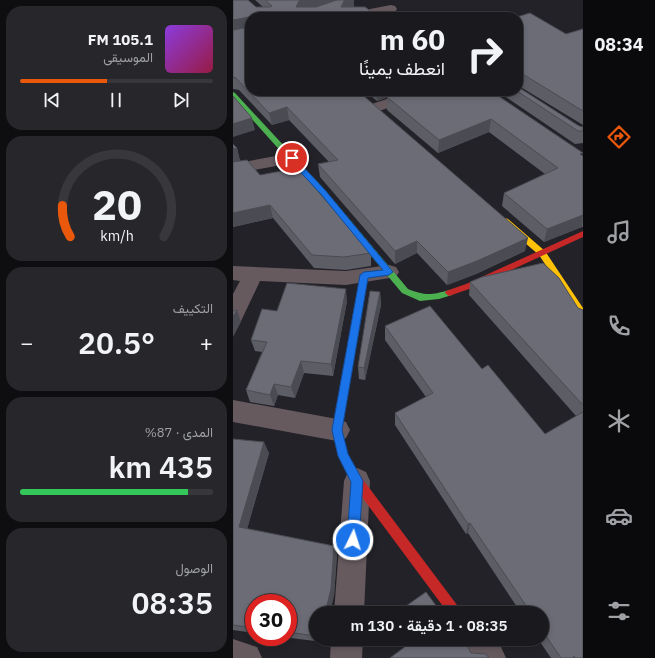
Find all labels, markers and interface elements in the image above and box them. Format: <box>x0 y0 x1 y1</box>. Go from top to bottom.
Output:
text: 60 m <box>380 21 445 58</box>
icon: right <box>459 28 511 80</box>
text: 105.1 FM <box>88 30 153 49</box>
text: 08:34 <box>594 33 644 56</box>
text: الموسيقى <box>103 49 153 66</box>
text: انعطف يمينًا <box>359 57 445 80</box>
icon: previous <box>41 89 63 111</box>
icon: pause <box>105 89 127 111</box>
icon: next <box>170 89 192 111</box>
icon: directions <box>605 123 633 151</box>
pin <box>275 141 309 175</box>
icon: arrive <box>281 147 303 169</box>
text: 20 <box>92 176 141 230</box>
icon: music <box>605 218 633 246</box>
text: km/h <box>100 225 133 244</box>
text: التكييف <box>173 300 213 317</box>
icon: phone <box>605 312 633 340</box>
text: 20.5° <box>78 323 155 362</box>
text: − <box>20 328 33 357</box>
text: + <box>200 328 213 357</box>
icon: climate <box>605 407 633 435</box>
text: المدى · 87% <box>145 424 213 441</box>
text: 435 km <box>108 447 213 486</box>
icon: car <box>605 502 633 530</box>
position arrow <box>332 519 374 561</box>
text: الوصول <box>175 560 213 577</box>
text: 08:35 <box>131 583 213 622</box>
speed limit sign: 30 <box>245 594 297 646</box>
icon: filters <box>605 597 633 625</box>
text: 08:35 · 1 دقيقة · 130 m <box>350 616 508 635</box>

